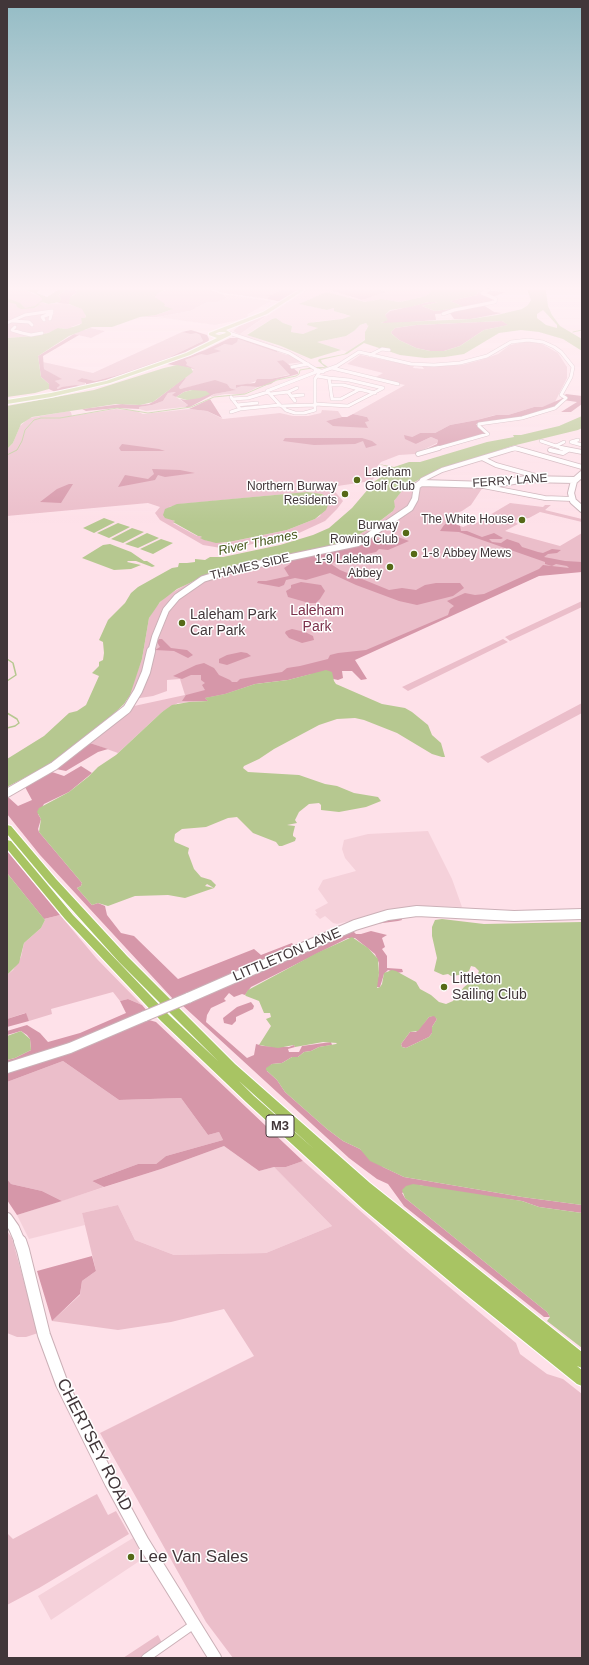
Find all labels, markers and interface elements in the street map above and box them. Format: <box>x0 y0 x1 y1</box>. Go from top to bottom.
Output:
place label: Laleham Golf Club <box>365 466 415 494</box>
street label: FERRY LANE <box>472 471 548 491</box>
marker: Laleham Golf Club <box>352 475 362 485</box>
place label: Northern Burway Residents <box>247 480 337 508</box>
marker: Northern Burway Residents <box>340 489 350 499</box>
place label: The White House <box>421 513 514 527</box>
marker: The White House <box>517 515 527 525</box>
place label: Burway Rowing Club <box>330 519 398 547</box>
water label: River Thames <box>217 527 299 559</box>
marker: Burway Rowing Club <box>401 528 411 538</box>
place label: 1-8 Abbey Mews <box>422 547 511 561</box>
marker: 1-8 Abbey Mews <box>409 549 419 559</box>
street label: THAMES SIDE <box>209 551 291 583</box>
place label: 1-9 Laleham Abbey <box>315 553 382 581</box>
marker: 1-9 Laleham Abbey <box>385 562 395 572</box>
park label: Laleham Park <box>290 603 344 636</box>
place label: Laleham Park Car Park <box>190 607 276 640</box>
marker: Laleham Park Car Park <box>177 618 187 628</box>
street label: LITTLETON LANE <box>230 925 344 985</box>
place label: Littleton Sailing Club <box>452 971 527 1004</box>
marker: Littleton Sailing Club <box>439 982 449 992</box>
road number: M3 <box>266 1115 294 1137</box>
street label: CHERTSEY ROAD <box>52 1375 136 1515</box>
place label: Lee Van Sales <box>139 1547 248 1567</box>
marker: Lee Van Sales <box>126 1552 136 1562</box>

